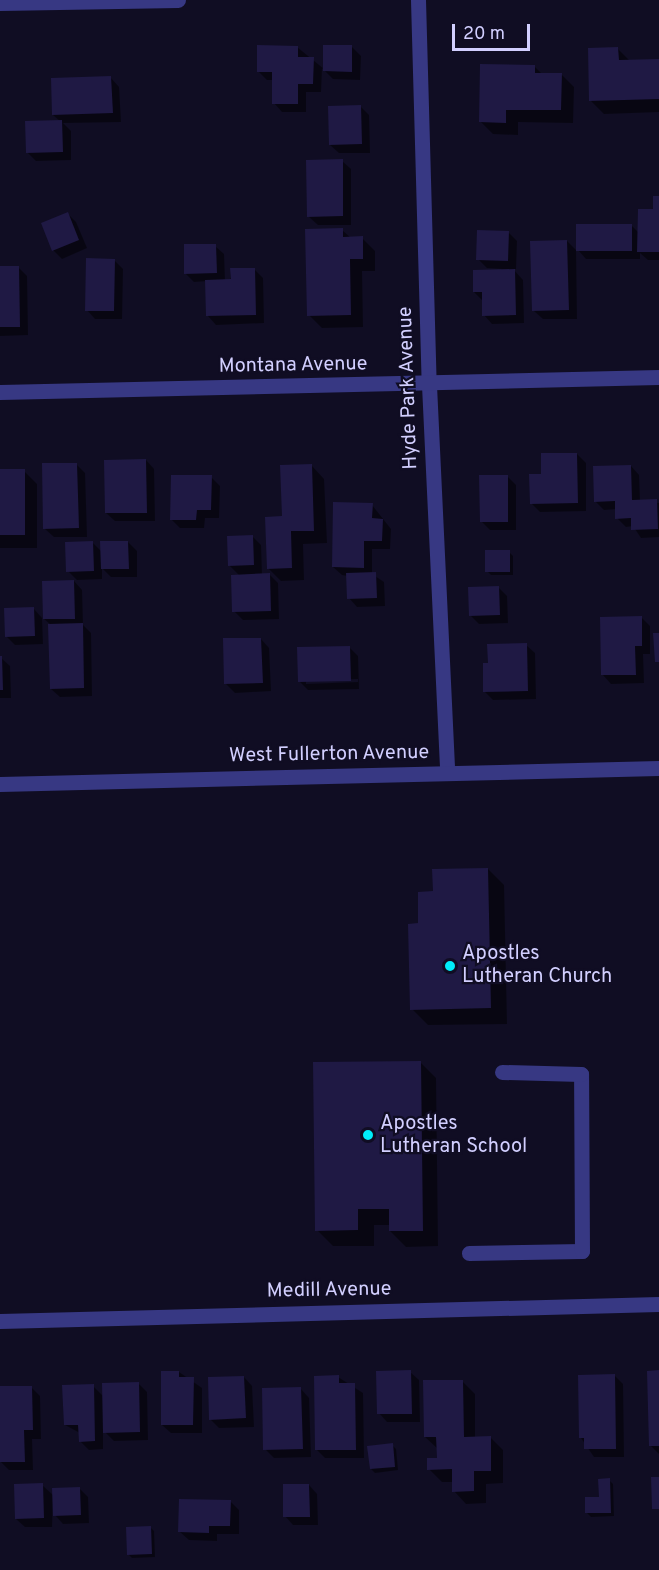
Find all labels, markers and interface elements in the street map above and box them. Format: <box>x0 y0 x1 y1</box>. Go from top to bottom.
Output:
scale bar <box>455 12 533 50</box>
text: 20 m <box>463 23 505 46</box>
street label: Hyde Park Avenue <box>394 306 424 470</box>
street label: Montana Avenue <box>218 353 368 379</box>
street label: West Fullerton Avenue <box>228 741 430 769</box>
place label: Apostles Lutheran Church <box>462 942 612 989</box>
marker: Apostles Lutheran Church <box>443 959 457 973</box>
place label: Apostles Lutheran School <box>380 1112 527 1159</box>
marker: Apostles Lutheran School <box>361 1128 375 1142</box>
street label: Medill Avenue <box>266 1278 392 1304</box>

